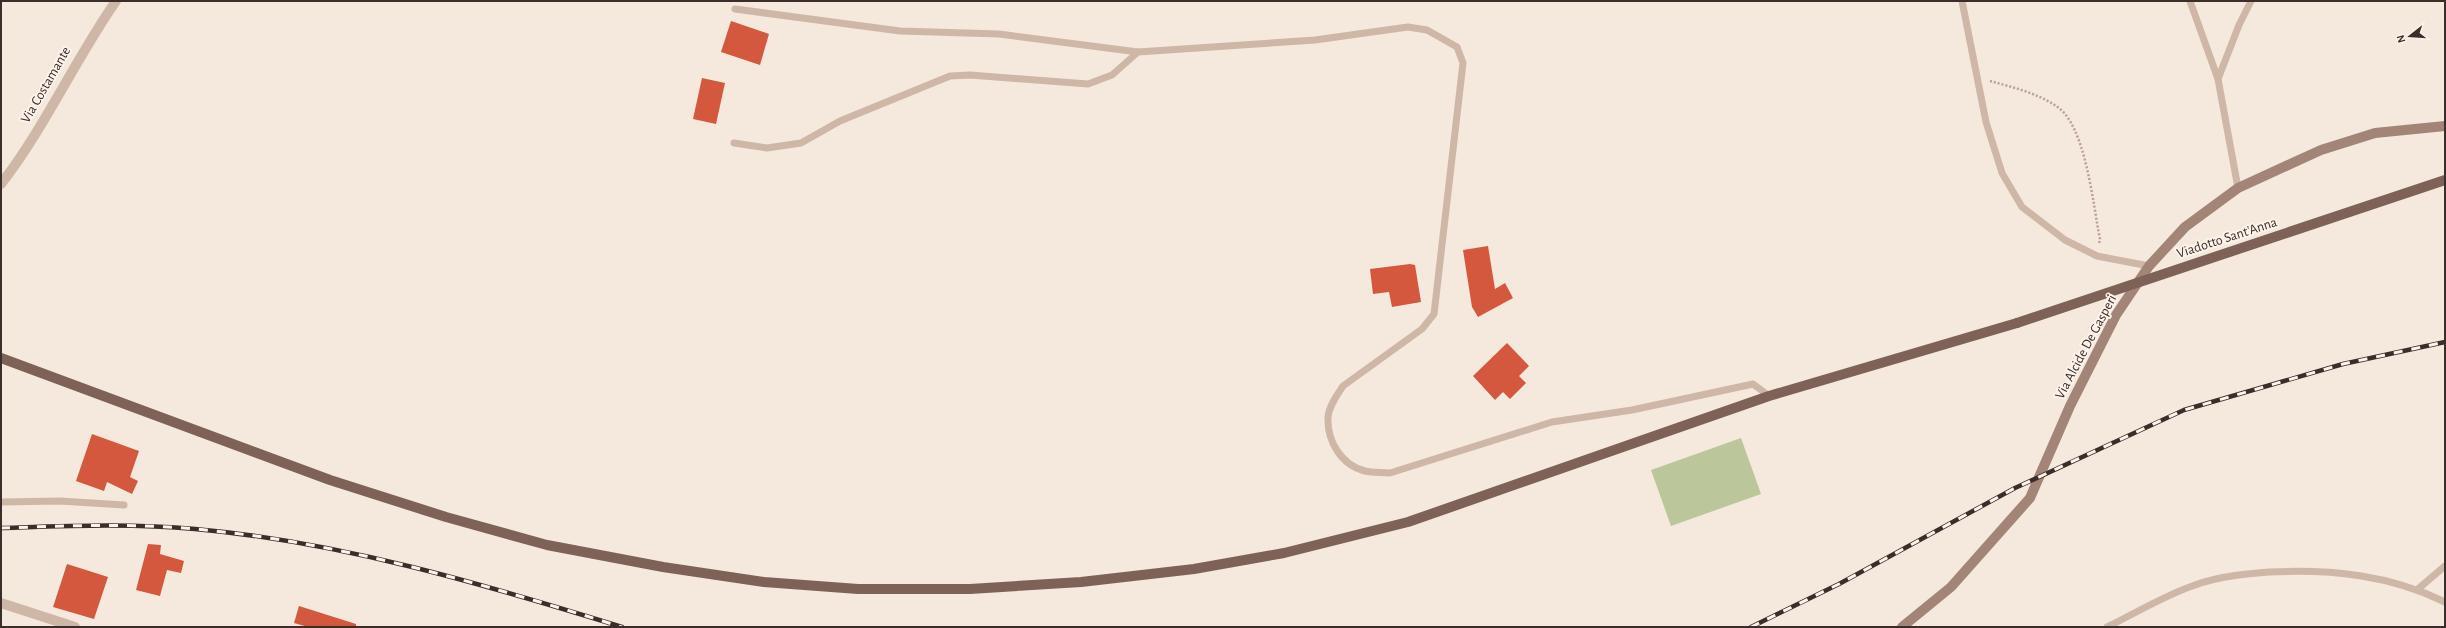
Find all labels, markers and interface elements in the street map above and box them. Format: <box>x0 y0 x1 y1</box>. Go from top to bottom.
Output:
north arrow <box>2390 16 2430 56</box>
text: N <box>2395 34 2407 44</box>
street label: Via Costamante <box>19 45 73 125</box>
street label: Viadotto Sant'Anna <box>2175 215 2279 261</box>
street label: Via Alcide De Gasperi <box>2053 293 2119 401</box>

